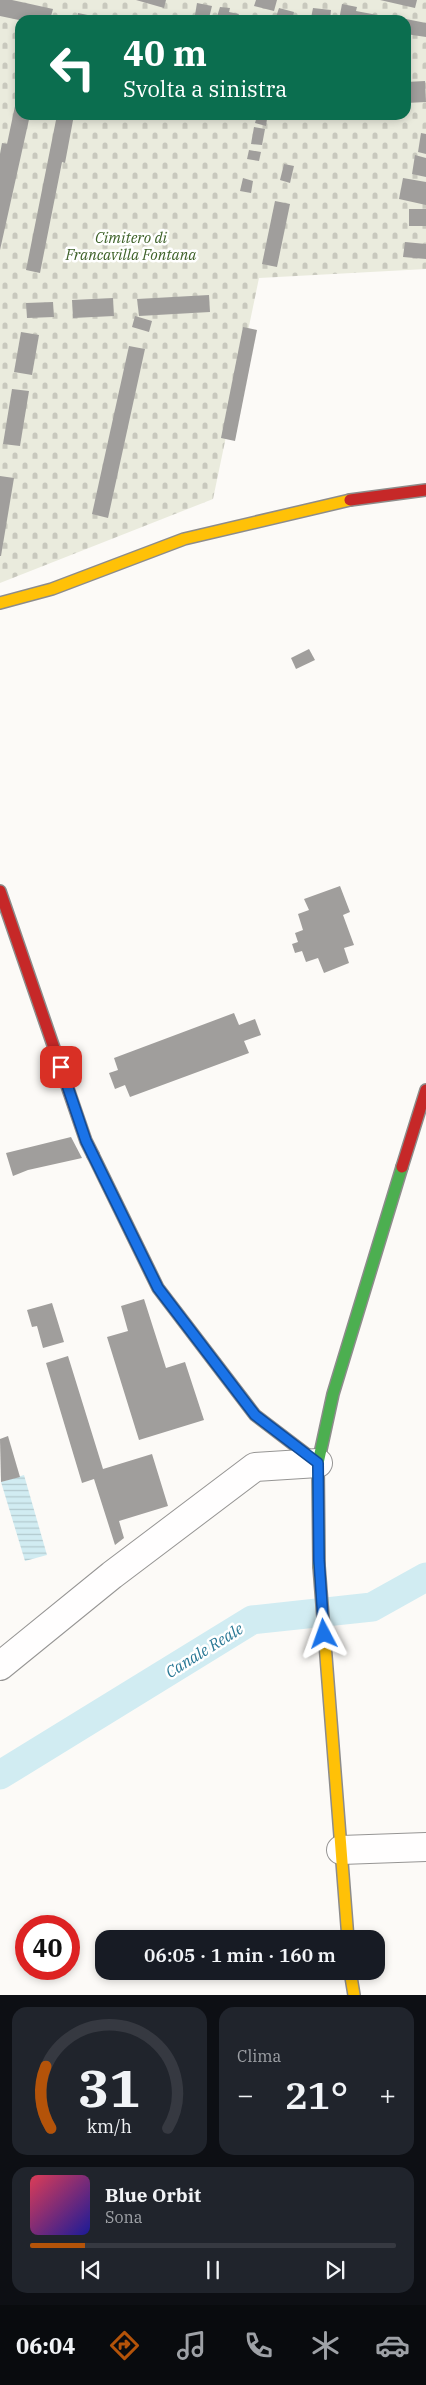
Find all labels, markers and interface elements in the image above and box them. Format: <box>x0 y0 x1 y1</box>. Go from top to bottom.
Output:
text: 40 m <box>123 30 207 76</box>
icon: left <box>40 35 105 100</box>
text: Svolta a sinistra <box>123 74 287 103</box>
park label: Cimitero di Francavilla Fontana <box>65 228 197 264</box>
pin <box>40 1046 82 1088</box>
icon: arrive <box>47 1053 75 1081</box>
position arrow <box>297 1607 349 1659</box>
water label: Canale Reale <box>161 1618 247 1682</box>
speed limit sign: 40 <box>15 1915 80 1980</box>
text: 06:05 · 1 min · 160 m <box>144 1943 336 1967</box>
text: Clima <box>237 2046 281 2066</box>
text: 31 <box>78 2054 141 2121</box>
text: 21° <box>285 2070 348 2119</box>
text: − <box>237 2076 254 2113</box>
text: + <box>379 2076 396 2113</box>
text: km/h <box>87 2115 132 2138</box>
text: Blue Orbit <box>105 2183 201 2207</box>
text: Sona <box>105 2207 142 2227</box>
icon: previous <box>77 2256 105 2284</box>
icon: pause <box>199 2256 227 2284</box>
icon: next <box>321 2256 349 2284</box>
icon: directions <box>107 2328 142 2363</box>
icon: music <box>174 2328 209 2363</box>
icon: phone <box>241 2328 276 2363</box>
icon: climate <box>308 2328 343 2363</box>
icon: car <box>375 2328 410 2363</box>
text: 06:04 <box>16 2331 75 2360</box>

